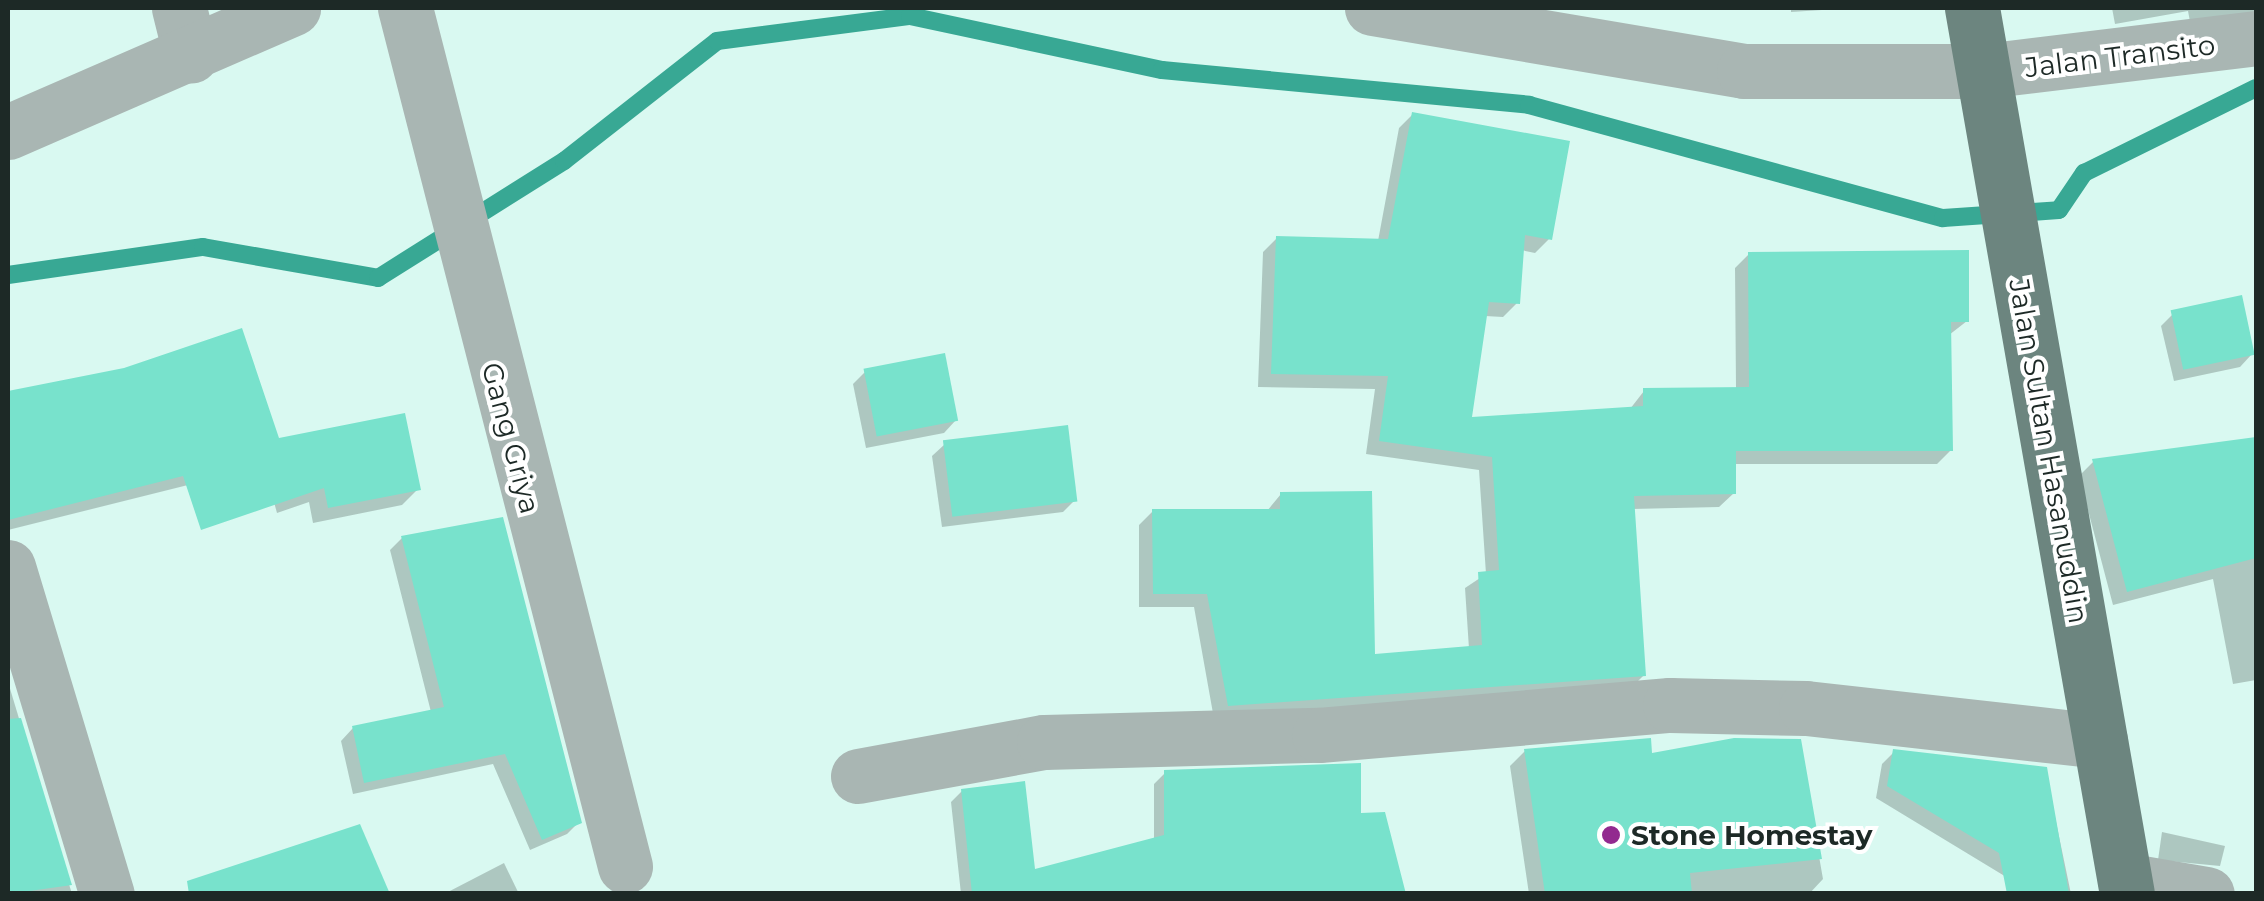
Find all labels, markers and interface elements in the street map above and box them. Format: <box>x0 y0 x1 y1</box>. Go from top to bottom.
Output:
street label: Jalan Transito <box>2023 28 2217 84</box>
street label: Jalan Sultan Hasanuddin <box>2002 276 2096 626</box>
street label: Gang Griya <box>475 359 547 517</box>
place label: Stone Homestay <box>1631 818 1872 852</box>
marker: Stone Homestay <box>1600 824 1622 846</box>

